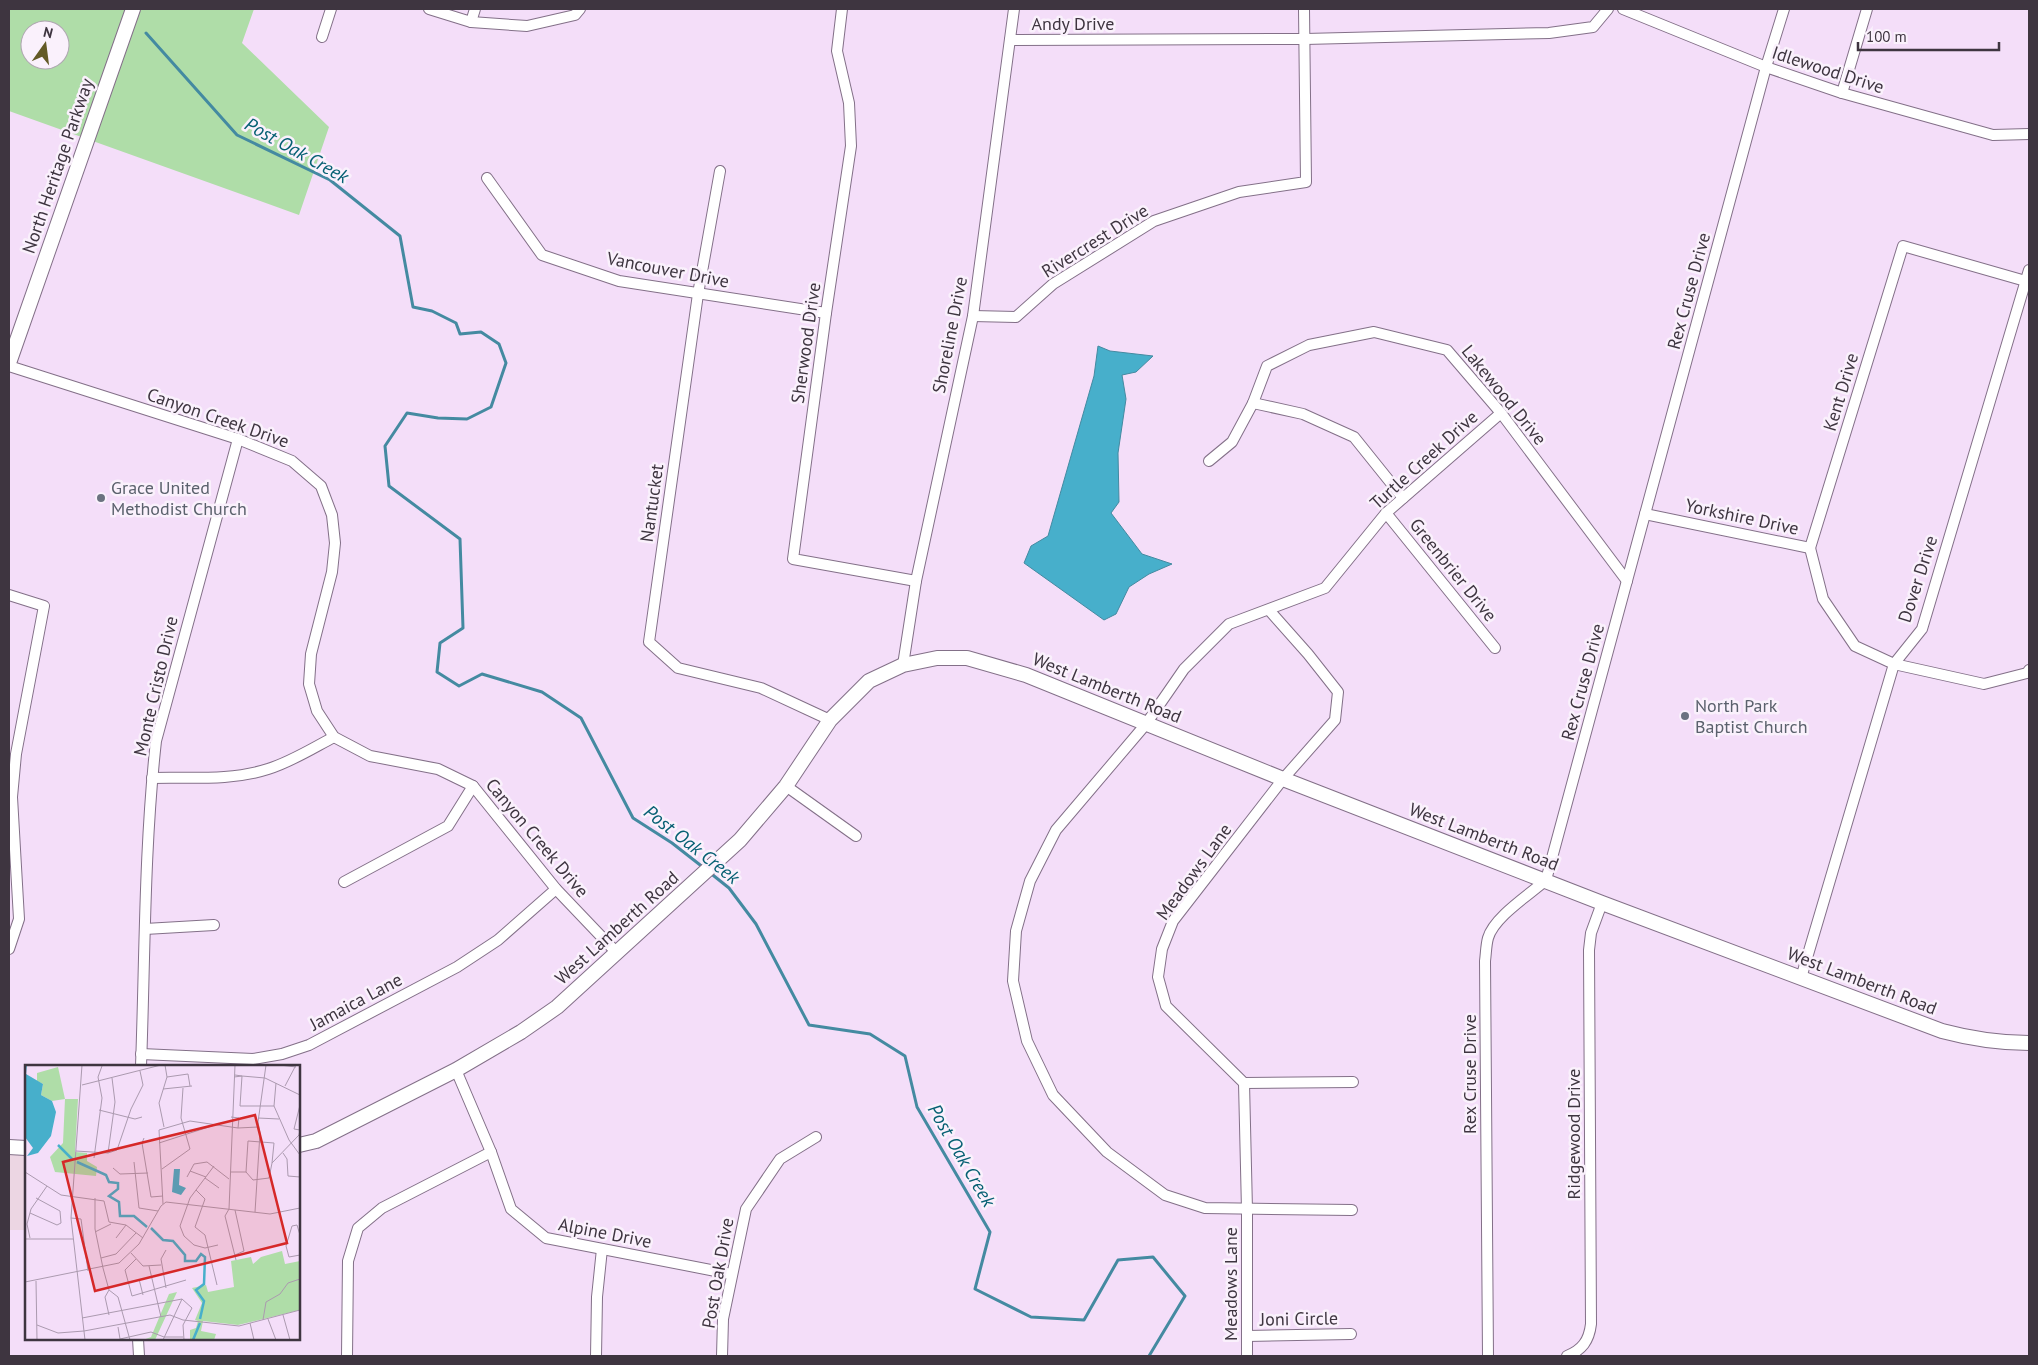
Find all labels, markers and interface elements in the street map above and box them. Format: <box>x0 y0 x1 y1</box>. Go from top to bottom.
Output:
street label: Andy Drive <box>1032 12 1114 35</box>
north arrow <box>20 20 70 70</box>
scale bar <box>1858 20 1999 52</box>
text: N <box>42 23 55 42</box>
text: 100 m <box>1866 27 1907 46</box>
street label: Idlewood Drive <box>1769 41 1887 98</box>
street label: North Heritage Parkway <box>17 75 98 256</box>
water label: Post Oak Creek <box>241 112 354 189</box>
street label: Rivercrest Drive <box>1037 199 1152 283</box>
street label: Rex Cruse Drive <box>1662 230 1715 352</box>
street label: Vancouver Drive <box>604 246 731 293</box>
street label: Shoreline Drive <box>927 275 972 395</box>
street label: Sherwood Drive <box>786 281 825 405</box>
street label: Lakewood Drive <box>1457 340 1552 449</box>
street label: Kent Drive <box>1818 350 1863 434</box>
street label: Canyon Creek Drive <box>144 382 292 453</box>
street label: Turtle Creek Drive <box>1365 405 1482 514</box>
street label: Nantucket <box>635 462 668 543</box>
place label: Grace United Methodist Church <box>111 476 247 520</box>
marker: Grace United Methodist Church <box>95 492 107 504</box>
street label: Yorkshire Drive <box>1683 493 1801 540</box>
street label: Greenbrier Drive <box>1405 513 1502 626</box>
street label: Dover Drive <box>1893 532 1942 625</box>
street label: Monte Cristo Drive <box>128 614 183 758</box>
street label: Rex Cruse Drive <box>1556 621 1609 743</box>
street label: West Lamberth Road <box>1029 647 1185 728</box>
place label: North Park Baptist Church <box>1695 694 1808 738</box>
marker: North Park Baptist Church <box>1679 710 1691 722</box>
street label: Canyon Creek Drive <box>481 773 594 902</box>
street label: West Lamberth Road <box>1406 797 1562 876</box>
water label: Post Oak Creek <box>639 799 746 890</box>
street label: Meadows Lane <box>1151 819 1236 925</box>
street label: West Lamberth Road <box>550 866 683 989</box>
street label: West Lamberth Road <box>1784 941 1940 1020</box>
street label: Jamaica Lane <box>305 968 406 1036</box>
street label: Rex Cruse Drive <box>1458 1014 1481 1134</box>
inset map <box>25 1065 300 1340</box>
street label: Ridgewood Drive <box>1562 1069 1585 1200</box>
water label: Post Oak Creek <box>923 1099 1002 1212</box>
street label: Alpine Drive <box>557 1212 654 1253</box>
street label: Post Oak Drive <box>696 1216 739 1330</box>
street label: Meadows Lane <box>1219 1227 1242 1341</box>
street label: Joni Circle <box>1259 1306 1338 1331</box>

